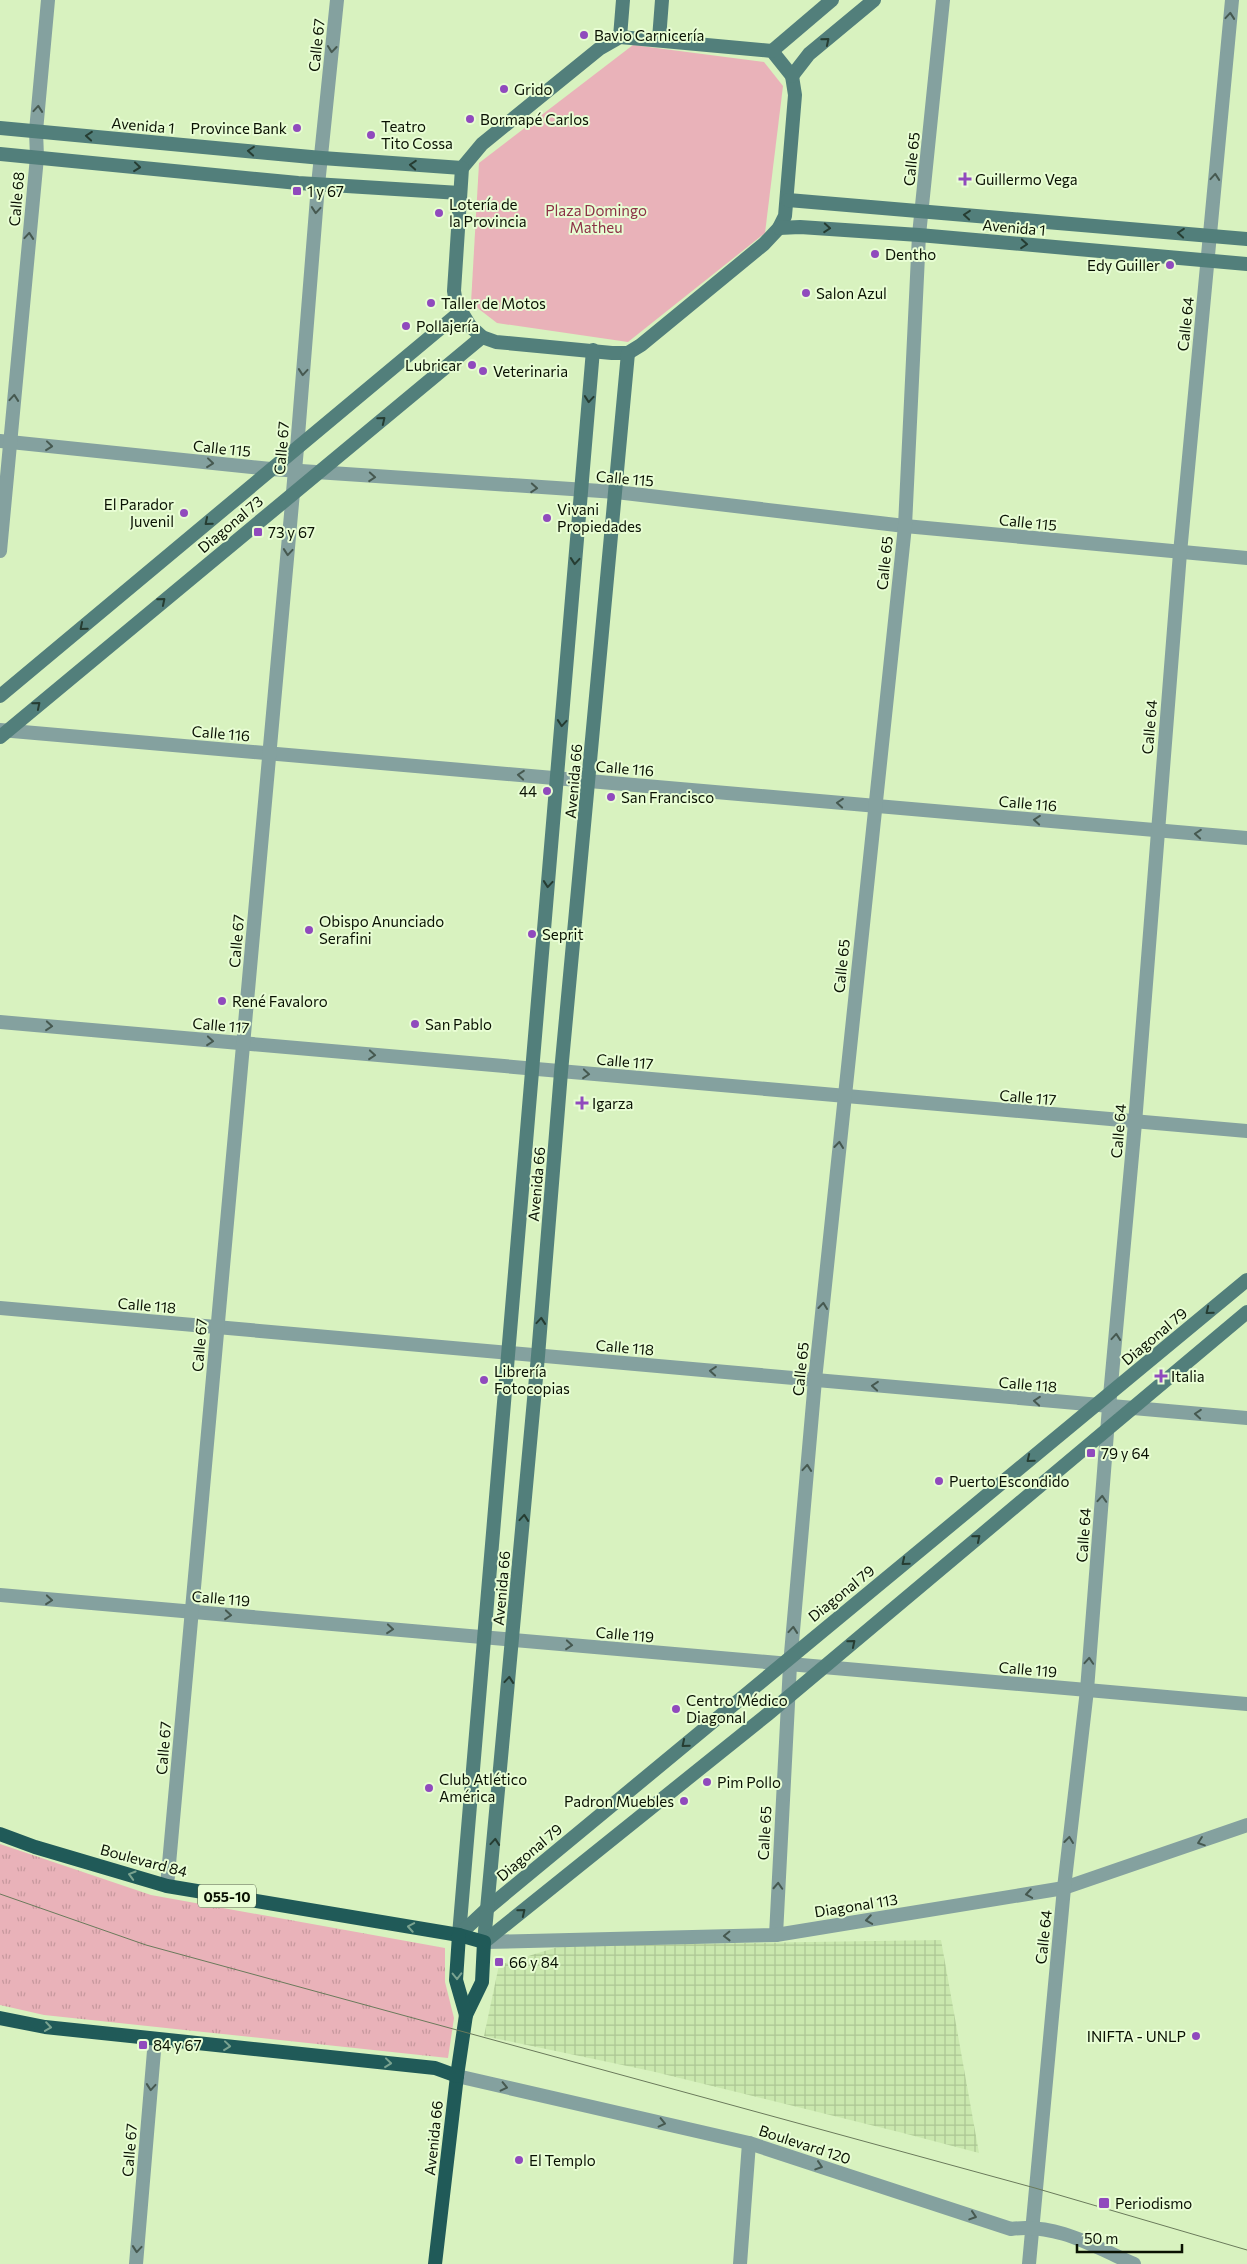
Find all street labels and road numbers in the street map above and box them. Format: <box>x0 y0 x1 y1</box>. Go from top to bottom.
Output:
street label: Calle 67 <box>304 17 328 73</box>
street label: Avenida 1 <box>111 113 175 137</box>
street label: Calle 65 <box>899 131 923 187</box>
street label: Calle 68 <box>5 171 27 227</box>
street label: Avenida 1 <box>982 215 1046 239</box>
street label: Calle 64 <box>1173 296 1197 352</box>
street label: Calle 67 <box>270 420 292 475</box>
street label: Calle 115 <box>192 436 252 460</box>
street label: Calle 115 <box>595 467 655 489</box>
street label: Diagonal 73 <box>194 492 266 556</box>
street label: Calle 115 <box>998 510 1058 534</box>
street label: Calle 65 <box>872 535 896 591</box>
street label: Calle 64 <box>1138 699 1160 755</box>
street label: Calle 116 <box>191 721 251 745</box>
street label: Avenida 66 <box>561 743 585 819</box>
street label: Calle 116 <box>595 756 655 780</box>
street label: Calle 116 <box>998 791 1058 815</box>
street label: Calle 67 <box>225 913 247 968</box>
street label: Calle 65 <box>829 938 853 994</box>
street label: Calle 117 <box>192 1014 250 1036</box>
street label: Calle 117 <box>596 1050 654 1072</box>
street label: Calle 117 <box>999 1086 1057 1108</box>
street label: Calle 64 <box>1107 1103 1129 1159</box>
street label: Avenida 66 <box>524 1146 548 1222</box>
street label: Calle 118 <box>117 1293 177 1317</box>
street label: Diagonal 79 <box>1118 1303 1190 1369</box>
street label: Calle 67 <box>188 1317 210 1372</box>
street label: Calle 118 <box>595 1335 655 1359</box>
street label: Calle 65 <box>788 1341 812 1397</box>
street label: Calle 118 <box>998 1372 1058 1396</box>
street label: Calle 64 <box>1072 1507 1094 1563</box>
street label: Avenida 66 <box>489 1550 513 1626</box>
street label: Diagonal 79 <box>804 1561 878 1625</box>
street label: Calle 119 <box>191 1586 251 1610</box>
street label: Calle 119 <box>595 1622 655 1646</box>
street label: Calle 119 <box>998 1657 1058 1681</box>
street label: Calle 67 <box>152 1720 174 1775</box>
street label: Calle 65 <box>754 1805 774 1861</box>
street label: Diagonal 79 <box>493 1819 565 1885</box>
street label: Boulevard 84 <box>99 1840 189 1880</box>
road number: 055-10 <box>198 1884 256 1908</box>
street label: Diagonal 113 <box>813 1890 899 1920</box>
street label: Calle 64 <box>1031 1909 1055 1965</box>
street label: Avenida 66 <box>420 2100 446 2176</box>
street label: Boulevard 120 <box>757 2121 853 2167</box>
street label: Calle 67 <box>118 2122 140 2177</box>

